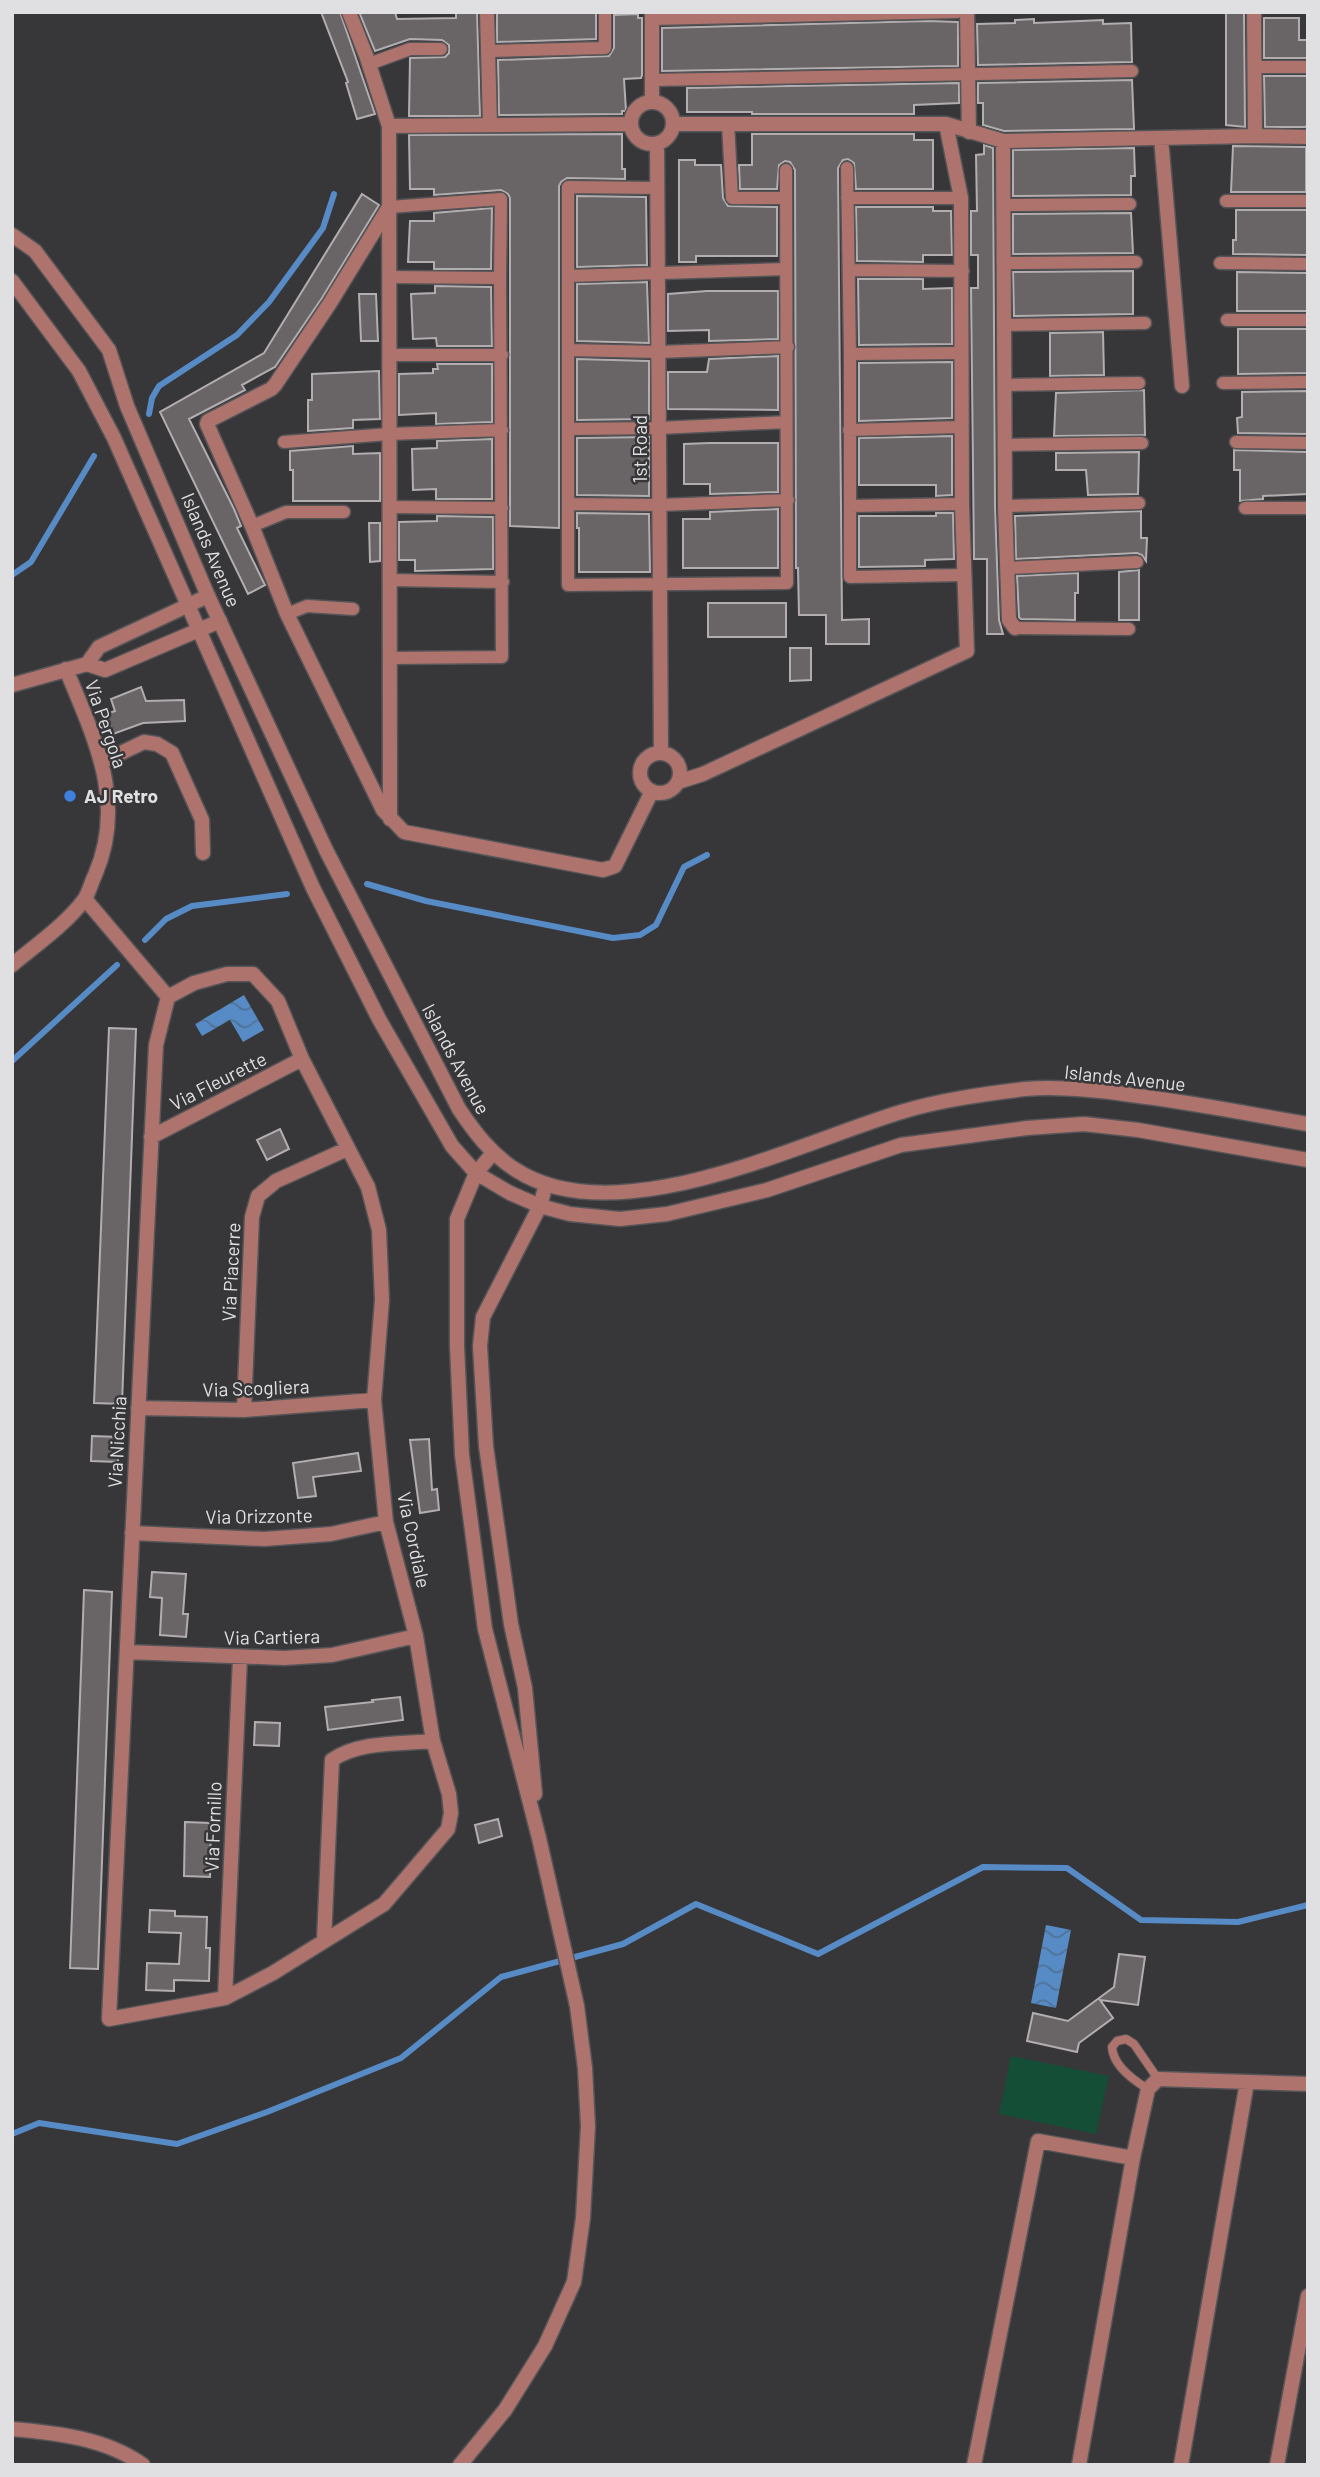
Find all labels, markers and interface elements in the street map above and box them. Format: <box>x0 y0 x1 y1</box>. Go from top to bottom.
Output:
street label: 1st Road <box>628 415 651 483</box>
street label: Islands Avenue <box>177 489 246 610</box>
street label: Via Pergola <box>81 677 132 771</box>
place label: AJ Retro <box>84 784 158 807</box>
marker: AJ Retro <box>62 788 78 804</box>
street label: Islands Avenue <box>418 1000 495 1118</box>
street label: Via Fleurette <box>166 1046 270 1115</box>
street label: Islands Avenue <box>1063 1060 1187 1095</box>
street label: Via Piacerre <box>216 1222 245 1322</box>
street label: Via Scogliera <box>202 1374 310 1401</box>
street label: Via Nicchia <box>103 1396 130 1488</box>
street label: Via Cordiale <box>393 1490 436 1590</box>
street label: Via Orizzonte <box>205 1503 313 1528</box>
street label: Via Cartiera <box>224 1624 320 1649</box>
street label: Via Fornillo <box>199 1781 226 1873</box>

